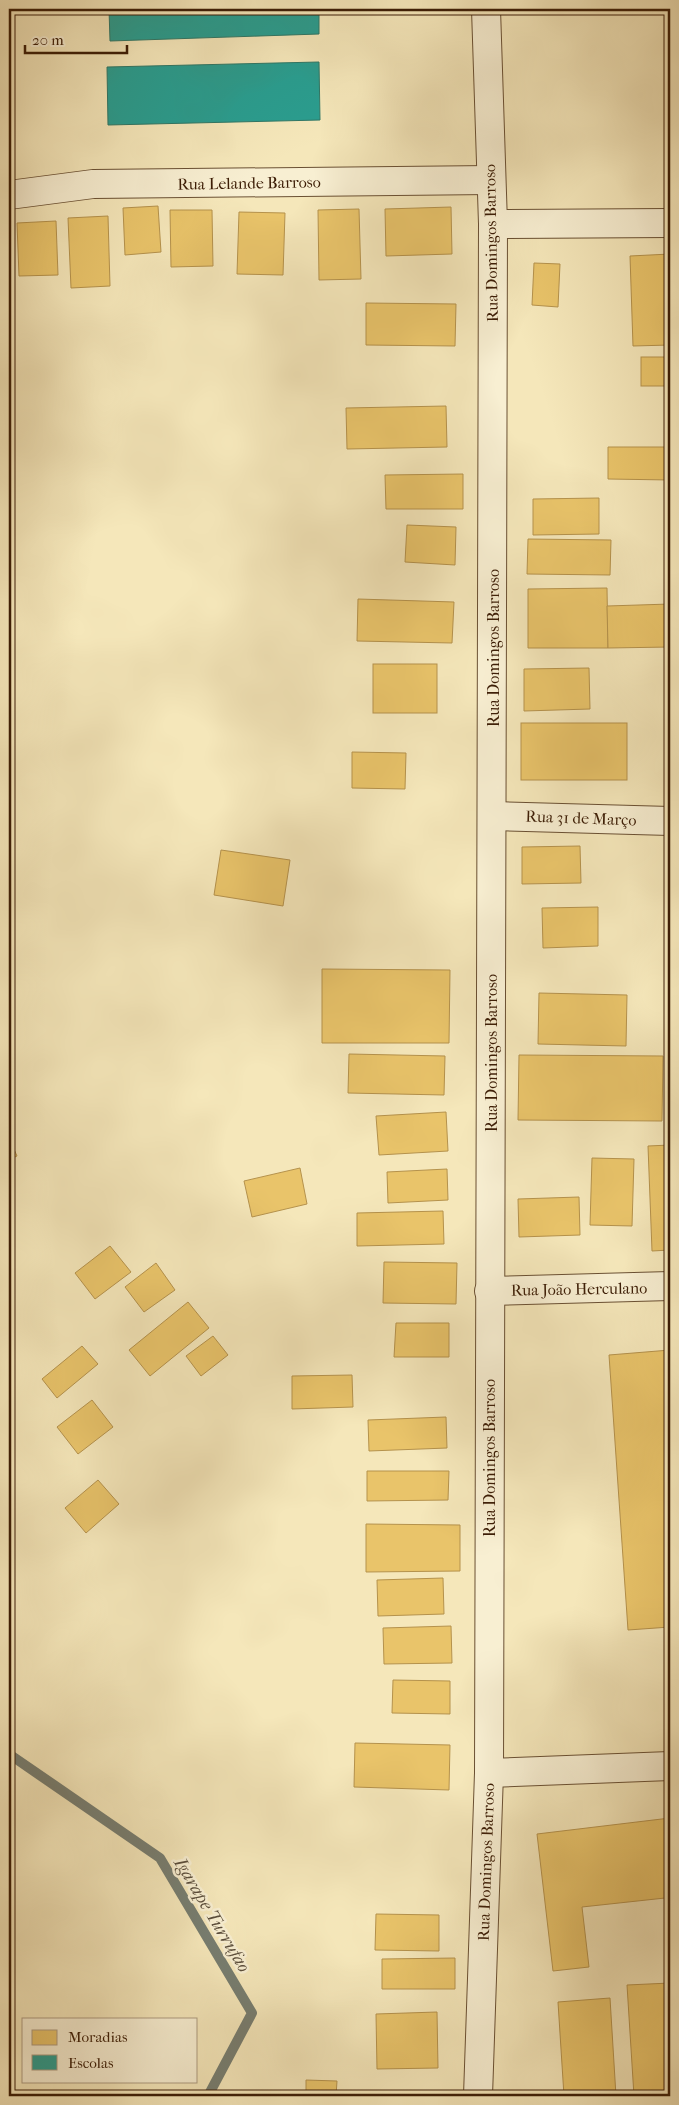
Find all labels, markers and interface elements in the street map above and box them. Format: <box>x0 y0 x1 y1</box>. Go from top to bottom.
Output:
scale bar <box>25 22 128 54</box>
text: 20 m <box>32 31 64 49</box>
street label: Rua Domingos Barroso <box>480 164 502 322</box>
street label: Rua Lelande Barroso <box>177 172 321 194</box>
street label: Rua Domingos Barroso <box>484 569 503 727</box>
street label: Rua 31 de Março <box>525 807 637 829</box>
street label: Rua Domingos Barroso <box>482 974 501 1132</box>
street label: Rua João Herculano <box>511 1278 647 1300</box>
street label: Rua Domingos Barroso <box>480 1379 499 1537</box>
street label: Rua Domingos Barroso <box>474 1783 498 1941</box>
water label: Igarape Turrufao <box>169 1853 254 1976</box>
legend <box>22 2018 198 2082</box>
text: Moradias <box>68 2028 128 2046</box>
text: Escolas <box>68 2054 114 2072</box>

